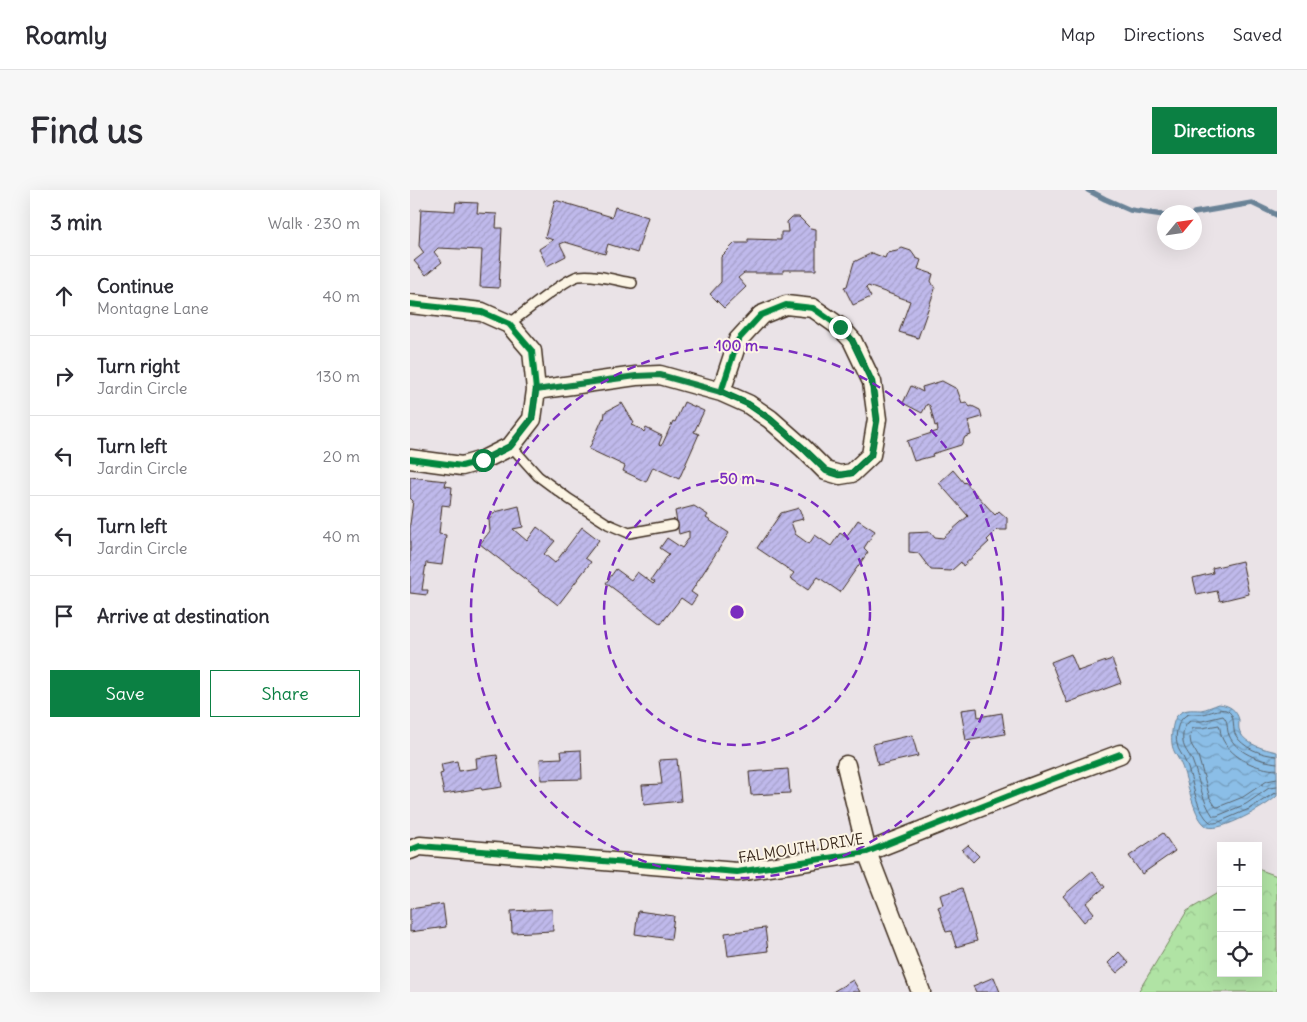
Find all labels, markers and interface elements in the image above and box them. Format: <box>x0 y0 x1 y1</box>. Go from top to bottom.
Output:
text: Roamly <box>25 20 107 50</box>
text: Map <box>1060 23 1095 46</box>
text: Directions <box>1123 23 1205 46</box>
text: Saved <box>1233 23 1282 46</box>
button: Directions <box>1152 107 1277 154</box>
text: Find us <box>30 108 143 152</box>
north arrow <box>1157 205 1202 250</box>
text: 3 min <box>50 209 102 236</box>
text: Walk · 230 m <box>268 213 360 233</box>
text: Continue <box>97 274 174 298</box>
icon: ahead <box>50 282 78 310</box>
text: 40 m <box>322 286 360 306</box>
text: Montagne Lane <box>97 298 209 318</box>
route end <box>829 316 852 339</box>
text: 100 m <box>716 336 758 355</box>
text: Turn right <box>97 354 180 378</box>
icon: right <box>50 362 78 390</box>
text: 130 m <box>316 366 360 386</box>
text: Jardin Circle <box>97 378 188 398</box>
text: Turn left <box>97 434 167 458</box>
icon: left <box>50 442 78 470</box>
text: 20 m <box>323 446 360 466</box>
route start <box>472 449 495 472</box>
text: Jardin Circle <box>97 458 188 478</box>
text: 50 m <box>719 469 755 488</box>
text: Turn left <box>97 514 167 538</box>
icon: left <box>50 522 78 550</box>
text: 40 m <box>322 526 360 546</box>
text: Jardin Circle <box>97 538 188 558</box>
icon: arrive <box>50 602 78 630</box>
centre of rings <box>728 603 746 621</box>
text: Arrive at destination <box>97 604 270 628</box>
button: Save <box>50 670 200 717</box>
button: Share <box>210 670 360 717</box>
street label: FALMOUTH DRIVE <box>737 829 865 867</box>
map controls <box>1217 842 1262 977</box>
button: + <box>1217 842 1262 887</box>
button: − <box>1217 887 1262 932</box>
button: locate <box>1217 932 1262 977</box>

